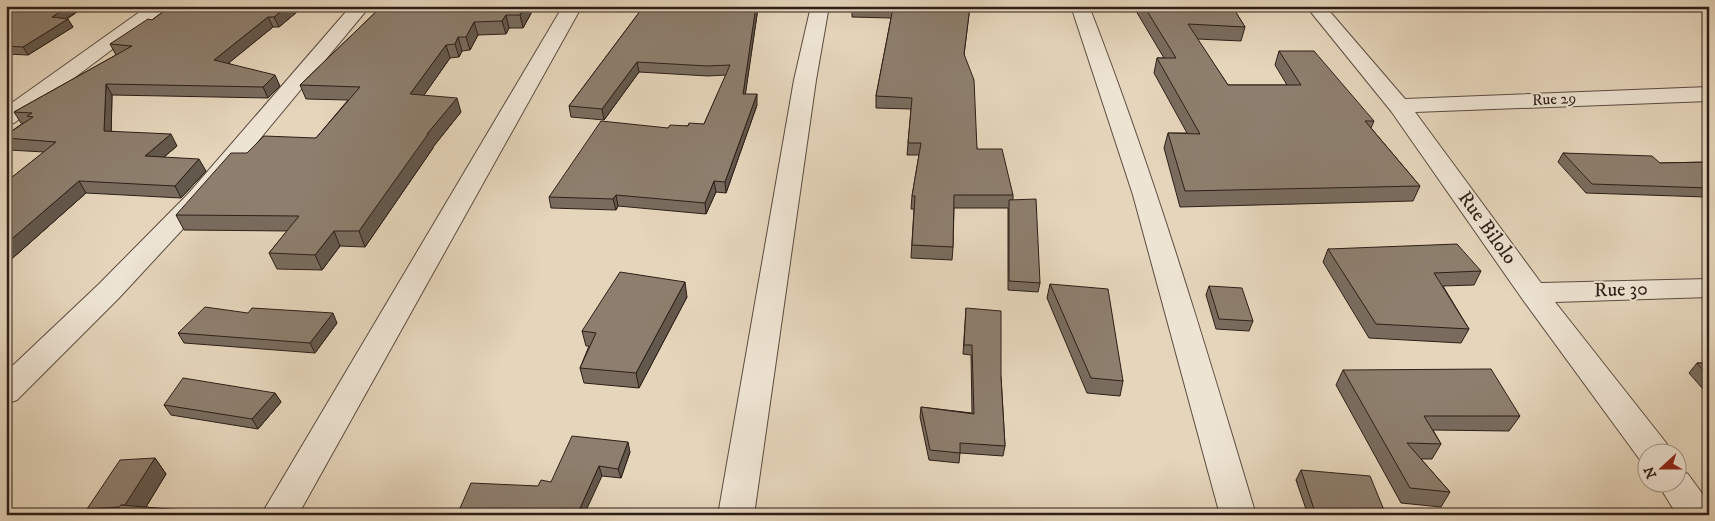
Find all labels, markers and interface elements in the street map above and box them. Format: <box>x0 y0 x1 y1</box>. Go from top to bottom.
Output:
street label: Rue 29 <box>1531 88 1577 110</box>
street label: Rue Bilolo <box>1452 186 1522 270</box>
street label: Rue 30 <box>1594 277 1648 303</box>
north arrow <box>1638 444 1688 494</box>
text: N <box>1640 463 1661 481</box>

